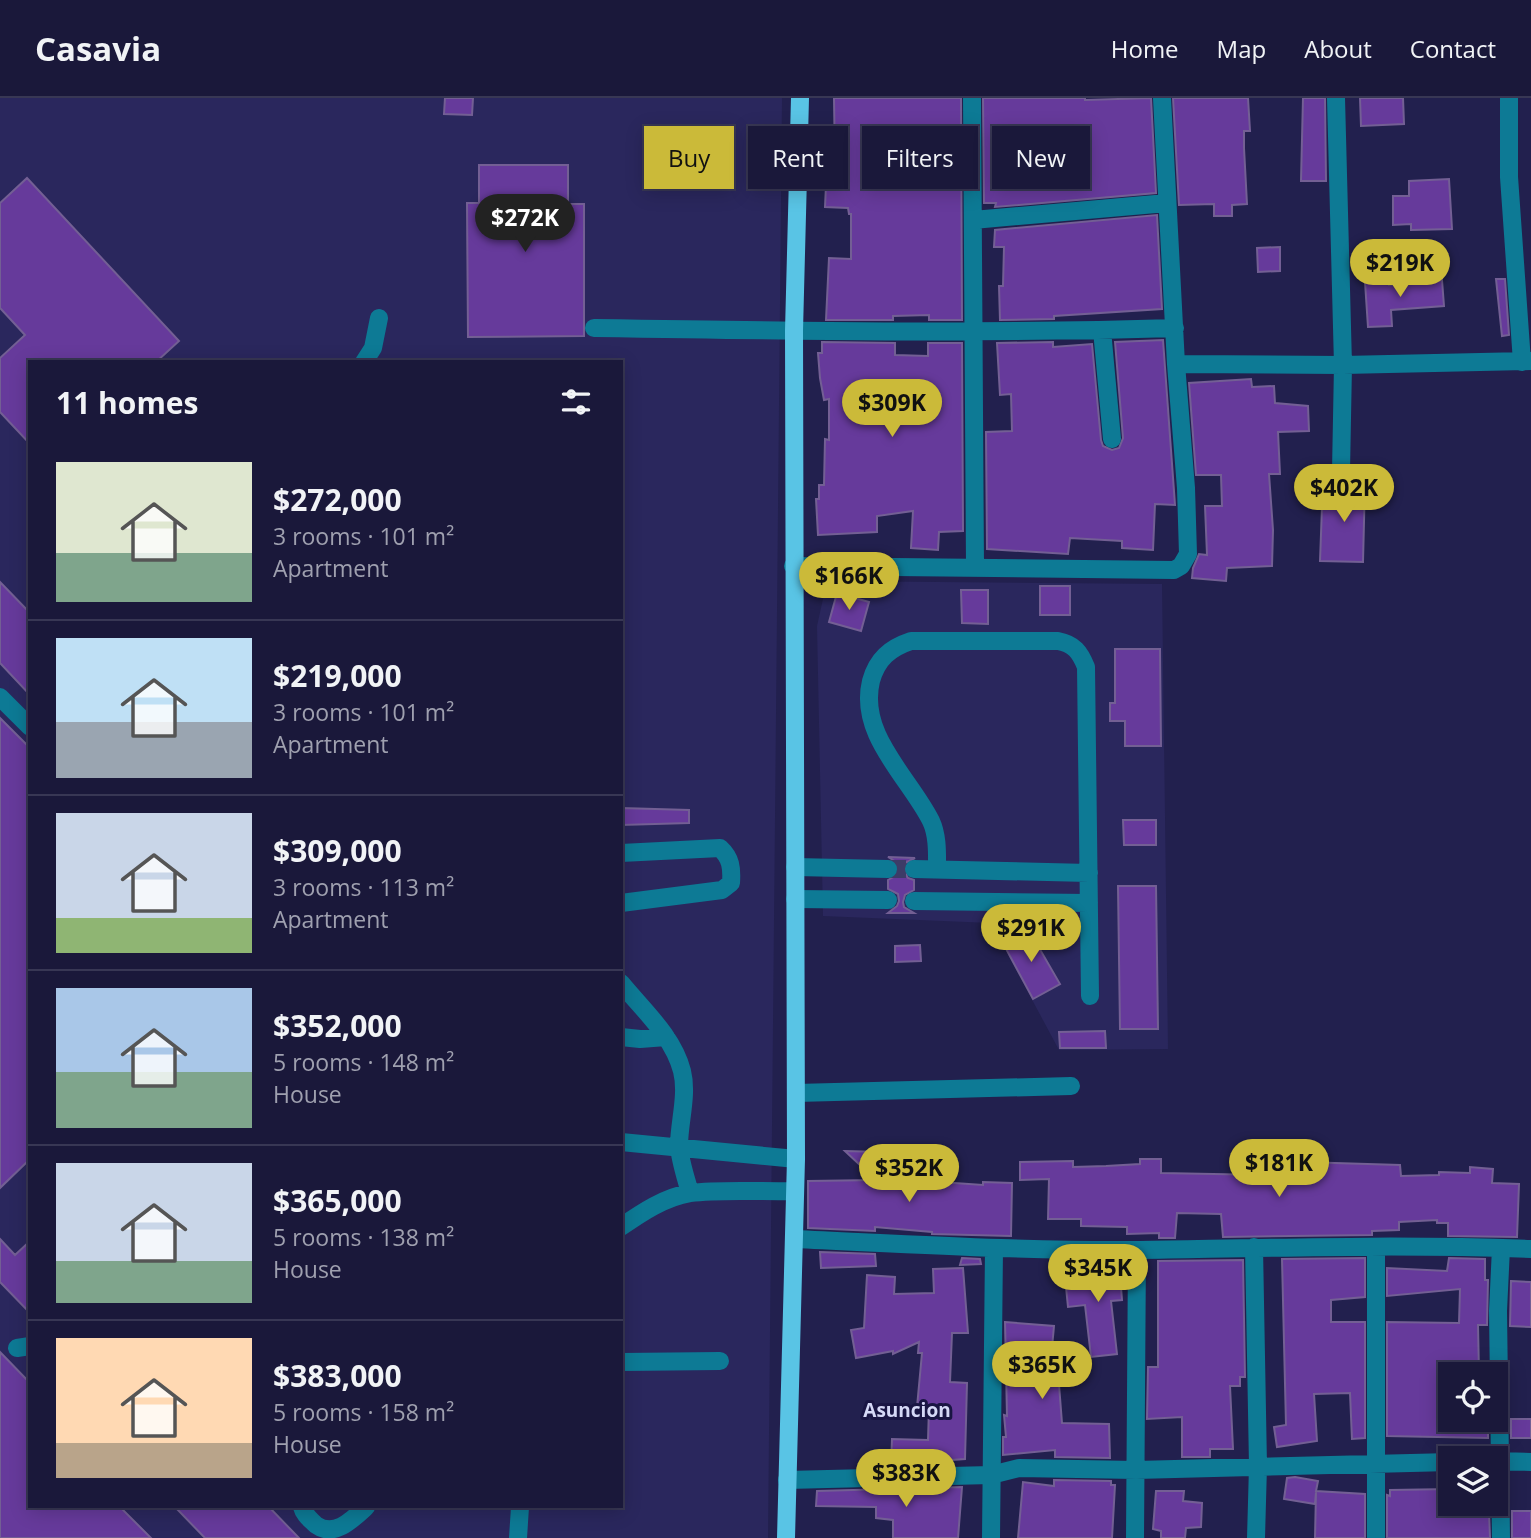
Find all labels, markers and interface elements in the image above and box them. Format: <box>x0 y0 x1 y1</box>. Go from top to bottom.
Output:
text: Casavia <box>35 26 161 71</box>
text: Home <box>1111 32 1179 65</box>
text: Map <box>1217 32 1266 65</box>
text: About <box>1304 32 1372 65</box>
text: Contact <box>1410 32 1496 65</box>
chip: Buy <box>644 126 734 189</box>
chip: Rent <box>748 126 848 189</box>
chip: Filters <box>862 126 978 189</box>
chip: New <box>992 126 1090 189</box>
pin: $272K <box>476 194 574 254</box>
text: $272K <box>491 201 559 233</box>
pin: $219K <box>1351 240 1449 299</box>
text: $219K <box>1366 246 1434 278</box>
pin: $309K <box>843 380 941 439</box>
text: 11 homes <box>56 382 199 423</box>
icon: filters <box>557 383 595 421</box>
text: $309K <box>858 386 926 418</box>
pin: $402K <box>1295 464 1393 524</box>
text: $402K <box>1310 471 1378 503</box>
text: $272,000 <box>273 479 402 520</box>
icon: home <box>112 490 196 574</box>
text: 3 rooms · 101 m² <box>273 520 454 552</box>
text: Apartment <box>273 552 389 584</box>
pin: $166K <box>800 552 898 612</box>
text: $166K <box>815 559 883 591</box>
text: $219,000 <box>273 655 402 696</box>
icon: home <box>112 666 196 750</box>
text: 3 rooms · 101 m² <box>273 696 454 728</box>
text: Apartment <box>273 728 389 760</box>
text: $309,000 <box>273 830 402 871</box>
icon: home <box>112 841 196 925</box>
text: 3 rooms · 113 m² <box>273 871 454 903</box>
text: Apartment <box>273 903 389 935</box>
pin: $291K <box>982 904 1080 964</box>
text: $291K <box>997 911 1065 943</box>
text: $352,000 <box>273 1005 402 1046</box>
icon: home <box>112 1016 196 1100</box>
text: 5 rooms · 148 m² <box>273 1046 454 1078</box>
text: House <box>273 1078 342 1110</box>
pin: $181K <box>1230 1140 1328 1199</box>
pin: $352K <box>860 1144 958 1204</box>
text: $181K <box>1245 1146 1313 1178</box>
text: $352K <box>875 1151 943 1183</box>
text: $365,000 <box>273 1180 402 1221</box>
icon: home <box>112 1191 196 1275</box>
text: 5 rooms · 138 m² <box>273 1221 454 1253</box>
pin: $345K <box>1049 1244 1147 1304</box>
text: $345K <box>1064 1251 1132 1283</box>
text: House <box>273 1253 342 1285</box>
pin: $365K <box>993 1342 1091 1401</box>
text: $365K <box>1008 1348 1076 1380</box>
text: $383,000 <box>273 1355 402 1396</box>
map controls <box>1438 1362 1508 1516</box>
button: locate <box>1438 1362 1508 1432</box>
icon: home <box>112 1366 196 1450</box>
text: 5 rooms · 158 m² <box>273 1396 454 1428</box>
district label: Asuncion <box>863 1397 951 1423</box>
text: House <box>273 1428 342 1460</box>
button: layers <box>1438 1446 1508 1516</box>
pin: $383K <box>857 1450 955 1509</box>
text: $383K <box>872 1456 940 1488</box>

